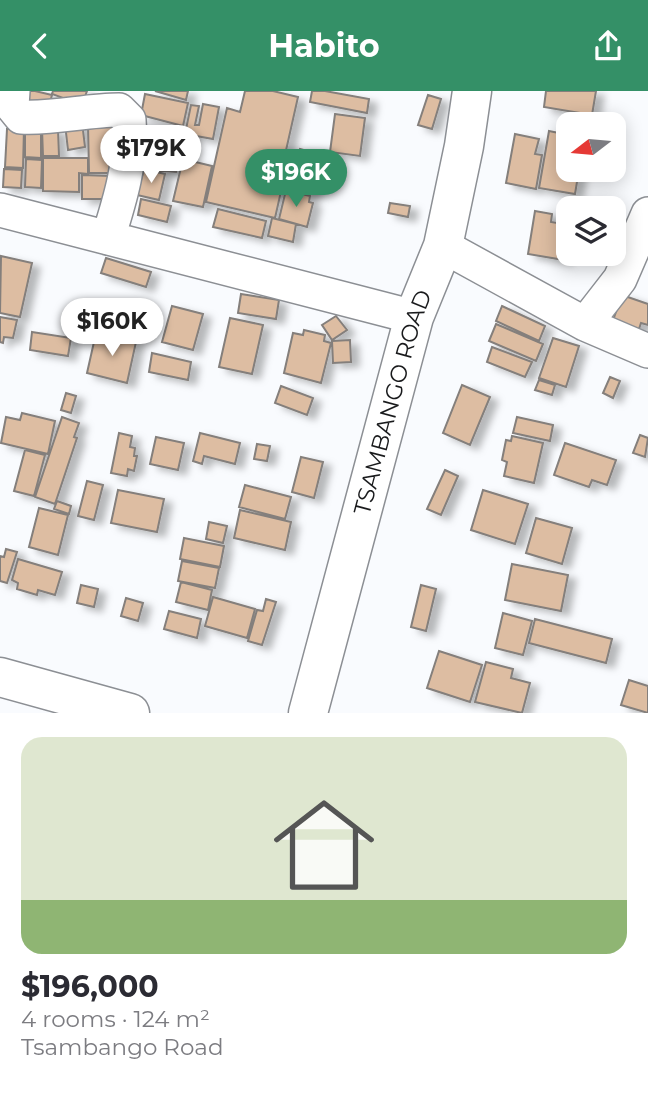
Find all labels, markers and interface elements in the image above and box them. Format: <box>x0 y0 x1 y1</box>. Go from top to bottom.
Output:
text: Habito <box>268 26 380 65</box>
icon: back <box>21 27 59 65</box>
icon: share <box>589 27 627 65</box>
north arrow <box>556 112 626 182</box>
map controls <box>556 112 626 266</box>
pin: $179K <box>102 125 200 185</box>
text: $179K <box>116 134 186 162</box>
pin: $196K <box>247 149 345 209</box>
text: $196K <box>261 158 331 186</box>
button: layers <box>556 196 626 266</box>
street label: TSAMBANGO ROAD <box>348 286 438 518</box>
pin: $160K <box>63 299 161 358</box>
text: $160K <box>77 307 147 335</box>
icon: home <box>261 782 387 908</box>
text: $196,000 <box>21 968 159 1005</box>
text: 4 rooms · 124 m² <box>21 1005 210 1033</box>
text: Tsambango Road <box>21 1033 223 1061</box>

